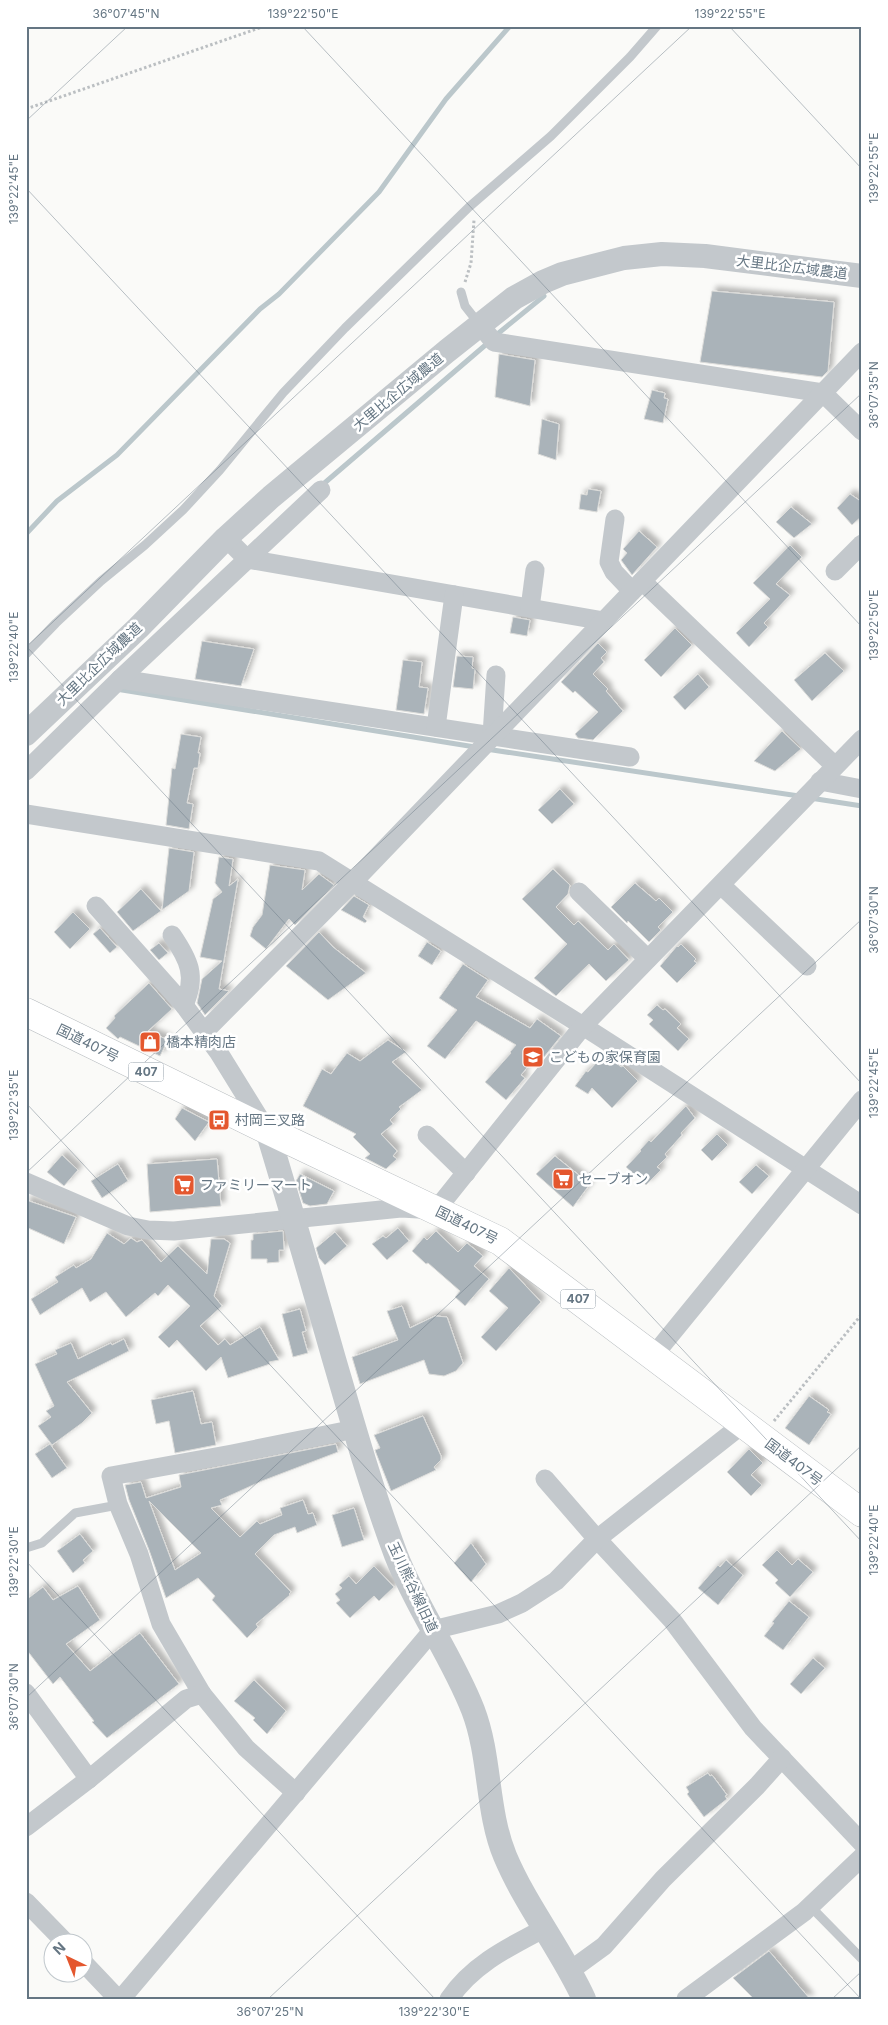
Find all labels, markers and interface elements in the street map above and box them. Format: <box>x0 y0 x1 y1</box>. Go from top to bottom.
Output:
text: 36°07'45"N <box>93 6 159 21</box>
text: 139°22'50"E <box>267 6 339 21</box>
text: 139°22'55"E <box>695 6 765 21</box>
text: 139°22'55"E <box>866 133 881 203</box>
text: 139°22'45"E <box>6 154 21 224</box>
street label: 大里比企広域農道 <box>735 251 849 282</box>
street label: 大里比企広域農道 <box>349 349 446 434</box>
text: 36°07'35"N <box>866 361 881 429</box>
text: 139°22'50"E <box>866 589 881 661</box>
text: 139°22'40"E <box>6 612 21 682</box>
street label: 大里比企広域農道 <box>52 619 145 709</box>
text: 36°07'30"N <box>866 886 881 954</box>
street label: 国道407号 <box>54 1020 122 1065</box>
shop icon: 橋本精肉店 <box>138 1030 162 1054</box>
place label: 橋本精肉店 <box>166 1033 236 1050</box>
school or university icon: こどもの家保育園 <box>521 1045 545 1069</box>
place label: こどもの家保育園 <box>549 1048 661 1065</box>
text: 139°22'45"E <box>866 1048 881 1118</box>
road number: 407 <box>128 1062 164 1082</box>
text: 139°22'35"E <box>6 1070 21 1140</box>
bus stop icon: 村岡三叉路 <box>207 1108 231 1132</box>
place label: 村岡三叉路 <box>235 1111 305 1128</box>
supermarket icon: セーブオン <box>551 1167 575 1191</box>
place label: セーブオン <box>579 1170 648 1187</box>
supermarket icon: ファミリーマート <box>172 1173 196 1197</box>
place label: ファミリーマート <box>200 1176 312 1193</box>
street label: 国道407号 <box>433 1202 501 1247</box>
road number: 407 <box>560 1290 596 1308</box>
street label: 国道407号 <box>762 1434 826 1489</box>
text: 139°22'40"E <box>866 1505 881 1575</box>
text: 139°22'30"E <box>6 1526 21 1598</box>
street label: 玉川熊谷線旧道 <box>385 1539 442 1635</box>
text: 36°07'30"N <box>6 1663 21 1731</box>
north arrow <box>42 1932 92 1982</box>
text: N <box>49 1938 68 1958</box>
text: 36°07'25"N <box>236 2004 304 2019</box>
text: 139°22'30"E <box>398 2004 470 2019</box>

